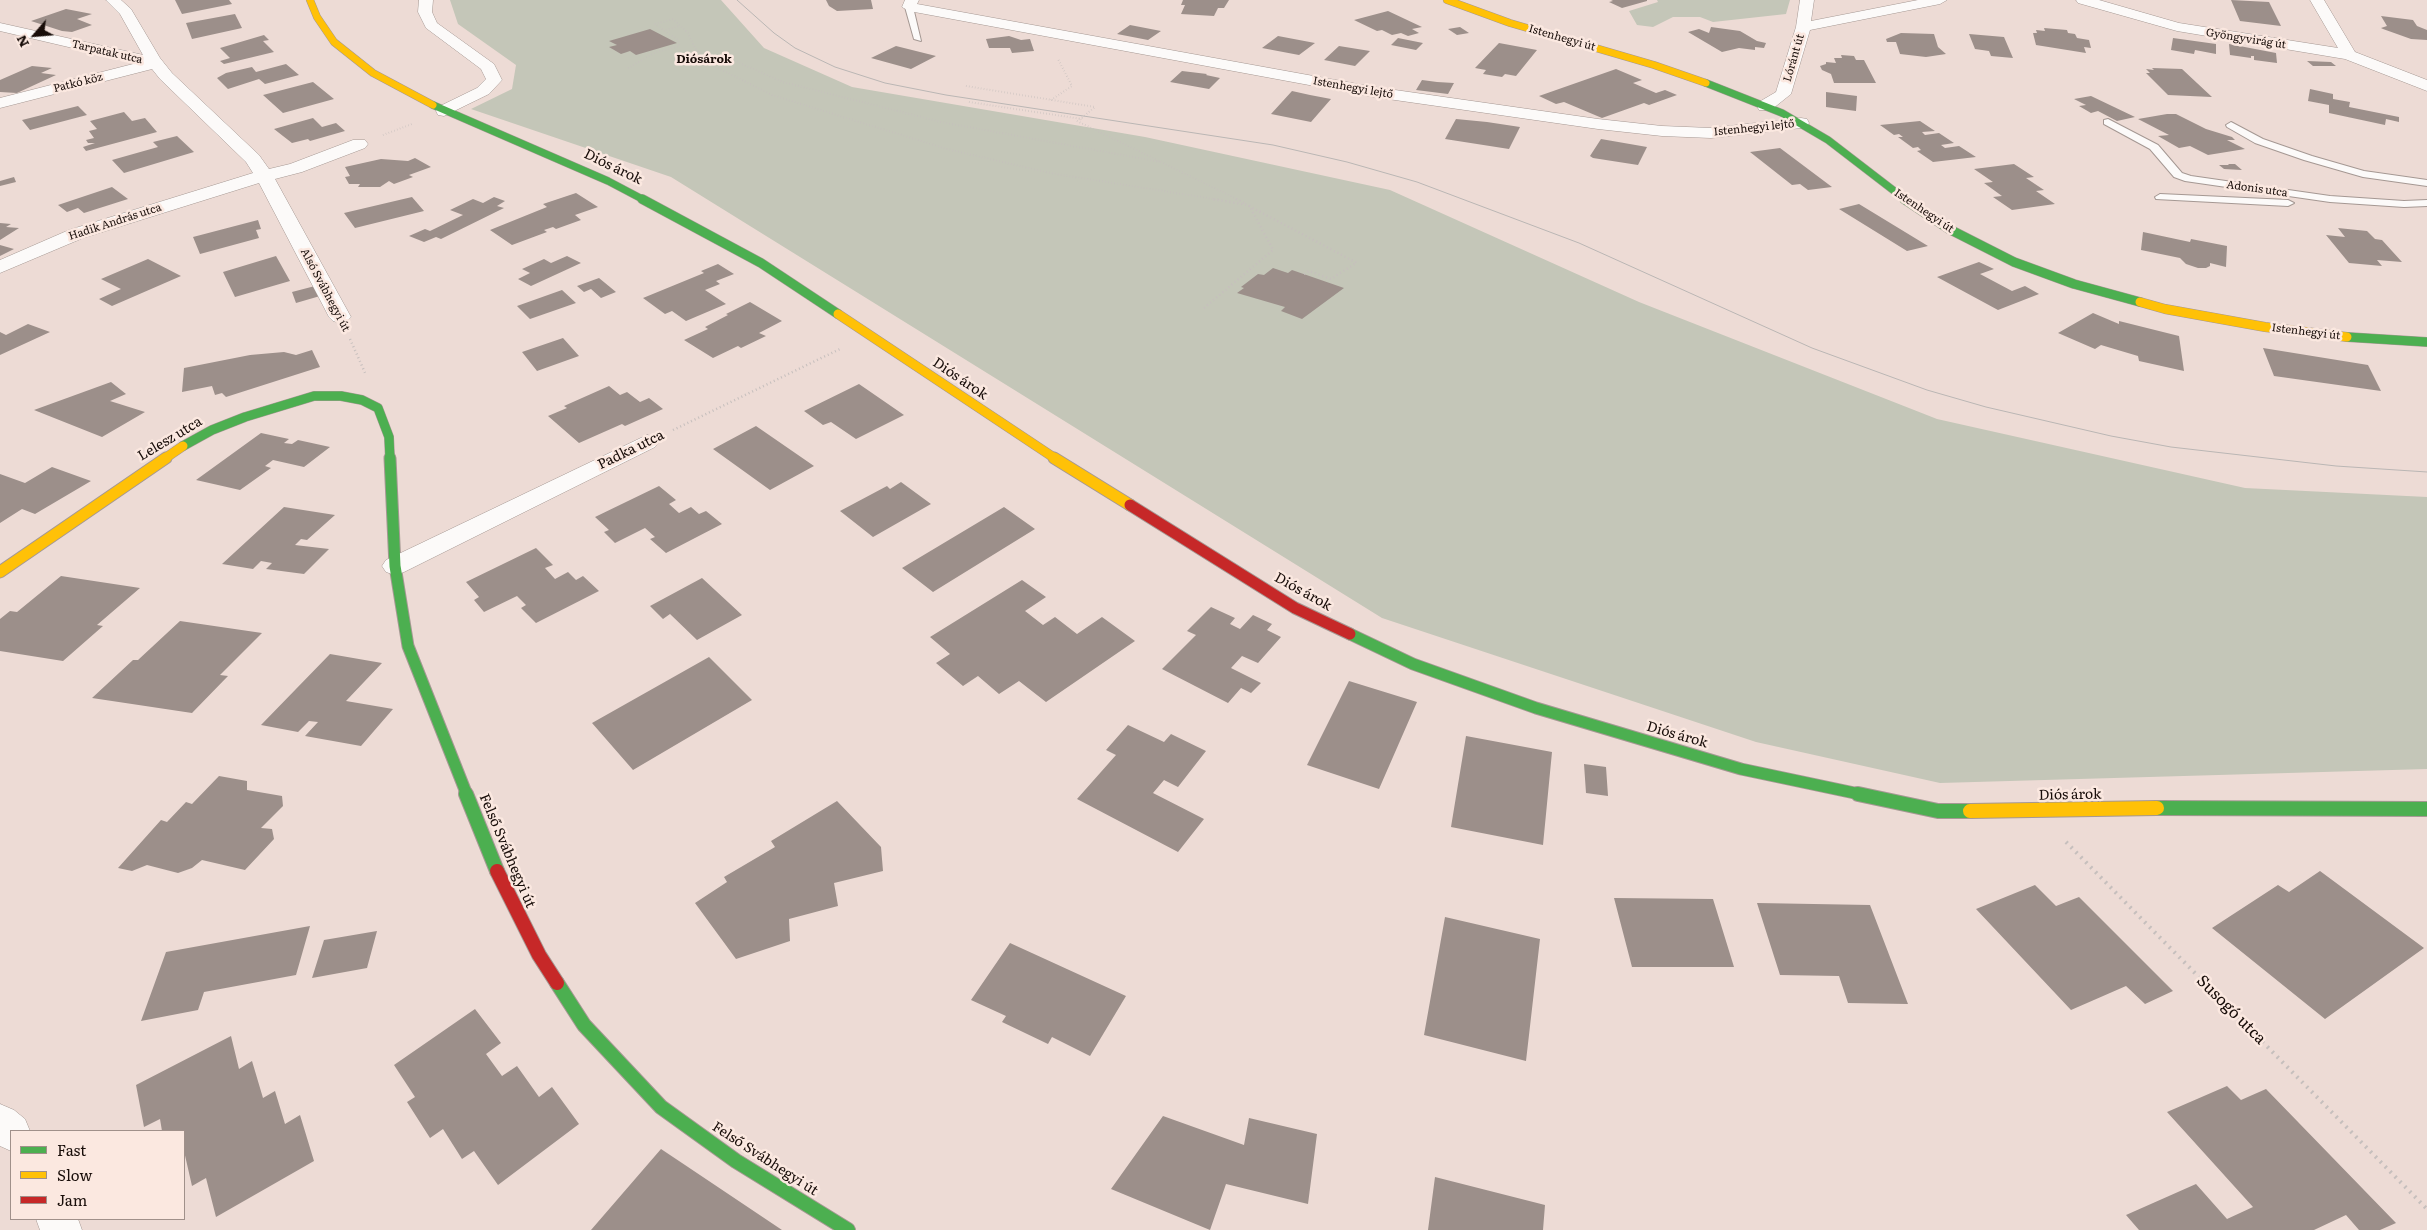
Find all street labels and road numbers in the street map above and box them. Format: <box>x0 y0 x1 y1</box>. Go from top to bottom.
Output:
street label: Istenhegyi út <box>1527 22 1597 54</box>
street label: Gyöngyvirág út <box>2205 26 2287 52</box>
street label: Lóránt út <box>1781 33 1807 83</box>
street label: Tarpatak utca <box>70 37 144 67</box>
street label: Patkó köz <box>52 71 104 95</box>
street label: Istenhegyi lejtő <box>1312 74 1394 102</box>
street label: Istenhegyi lejtő <box>1713 117 1795 139</box>
street label: Diós árok <box>581 146 645 188</box>
street label: Adonis utca <box>2226 178 2288 200</box>
street label: Istenhegyi út <box>1892 186 1956 236</box>
street label: Hadik András utca <box>67 201 163 243</box>
street label: Alsó Svábhegyi út <box>297 246 353 334</box>
street label: Istenhegyi út <box>2271 321 2341 343</box>
street label: Diós árok <box>929 354 991 404</box>
street label: Lelesz utca <box>135 413 205 465</box>
street label: Padka utca <box>595 427 667 473</box>
street label: Diós árok <box>1271 569 1335 615</box>
street label: Diós árok <box>1644 718 1710 752</box>
street label: Diós árok <box>2038 786 2102 804</box>
street label: Felső Svábhegyi út <box>475 791 539 911</box>
street label: Susogó utca <box>2192 971 2270 1049</box>
street label: Felső Svábhegyi út <box>709 1119 821 1199</box>

